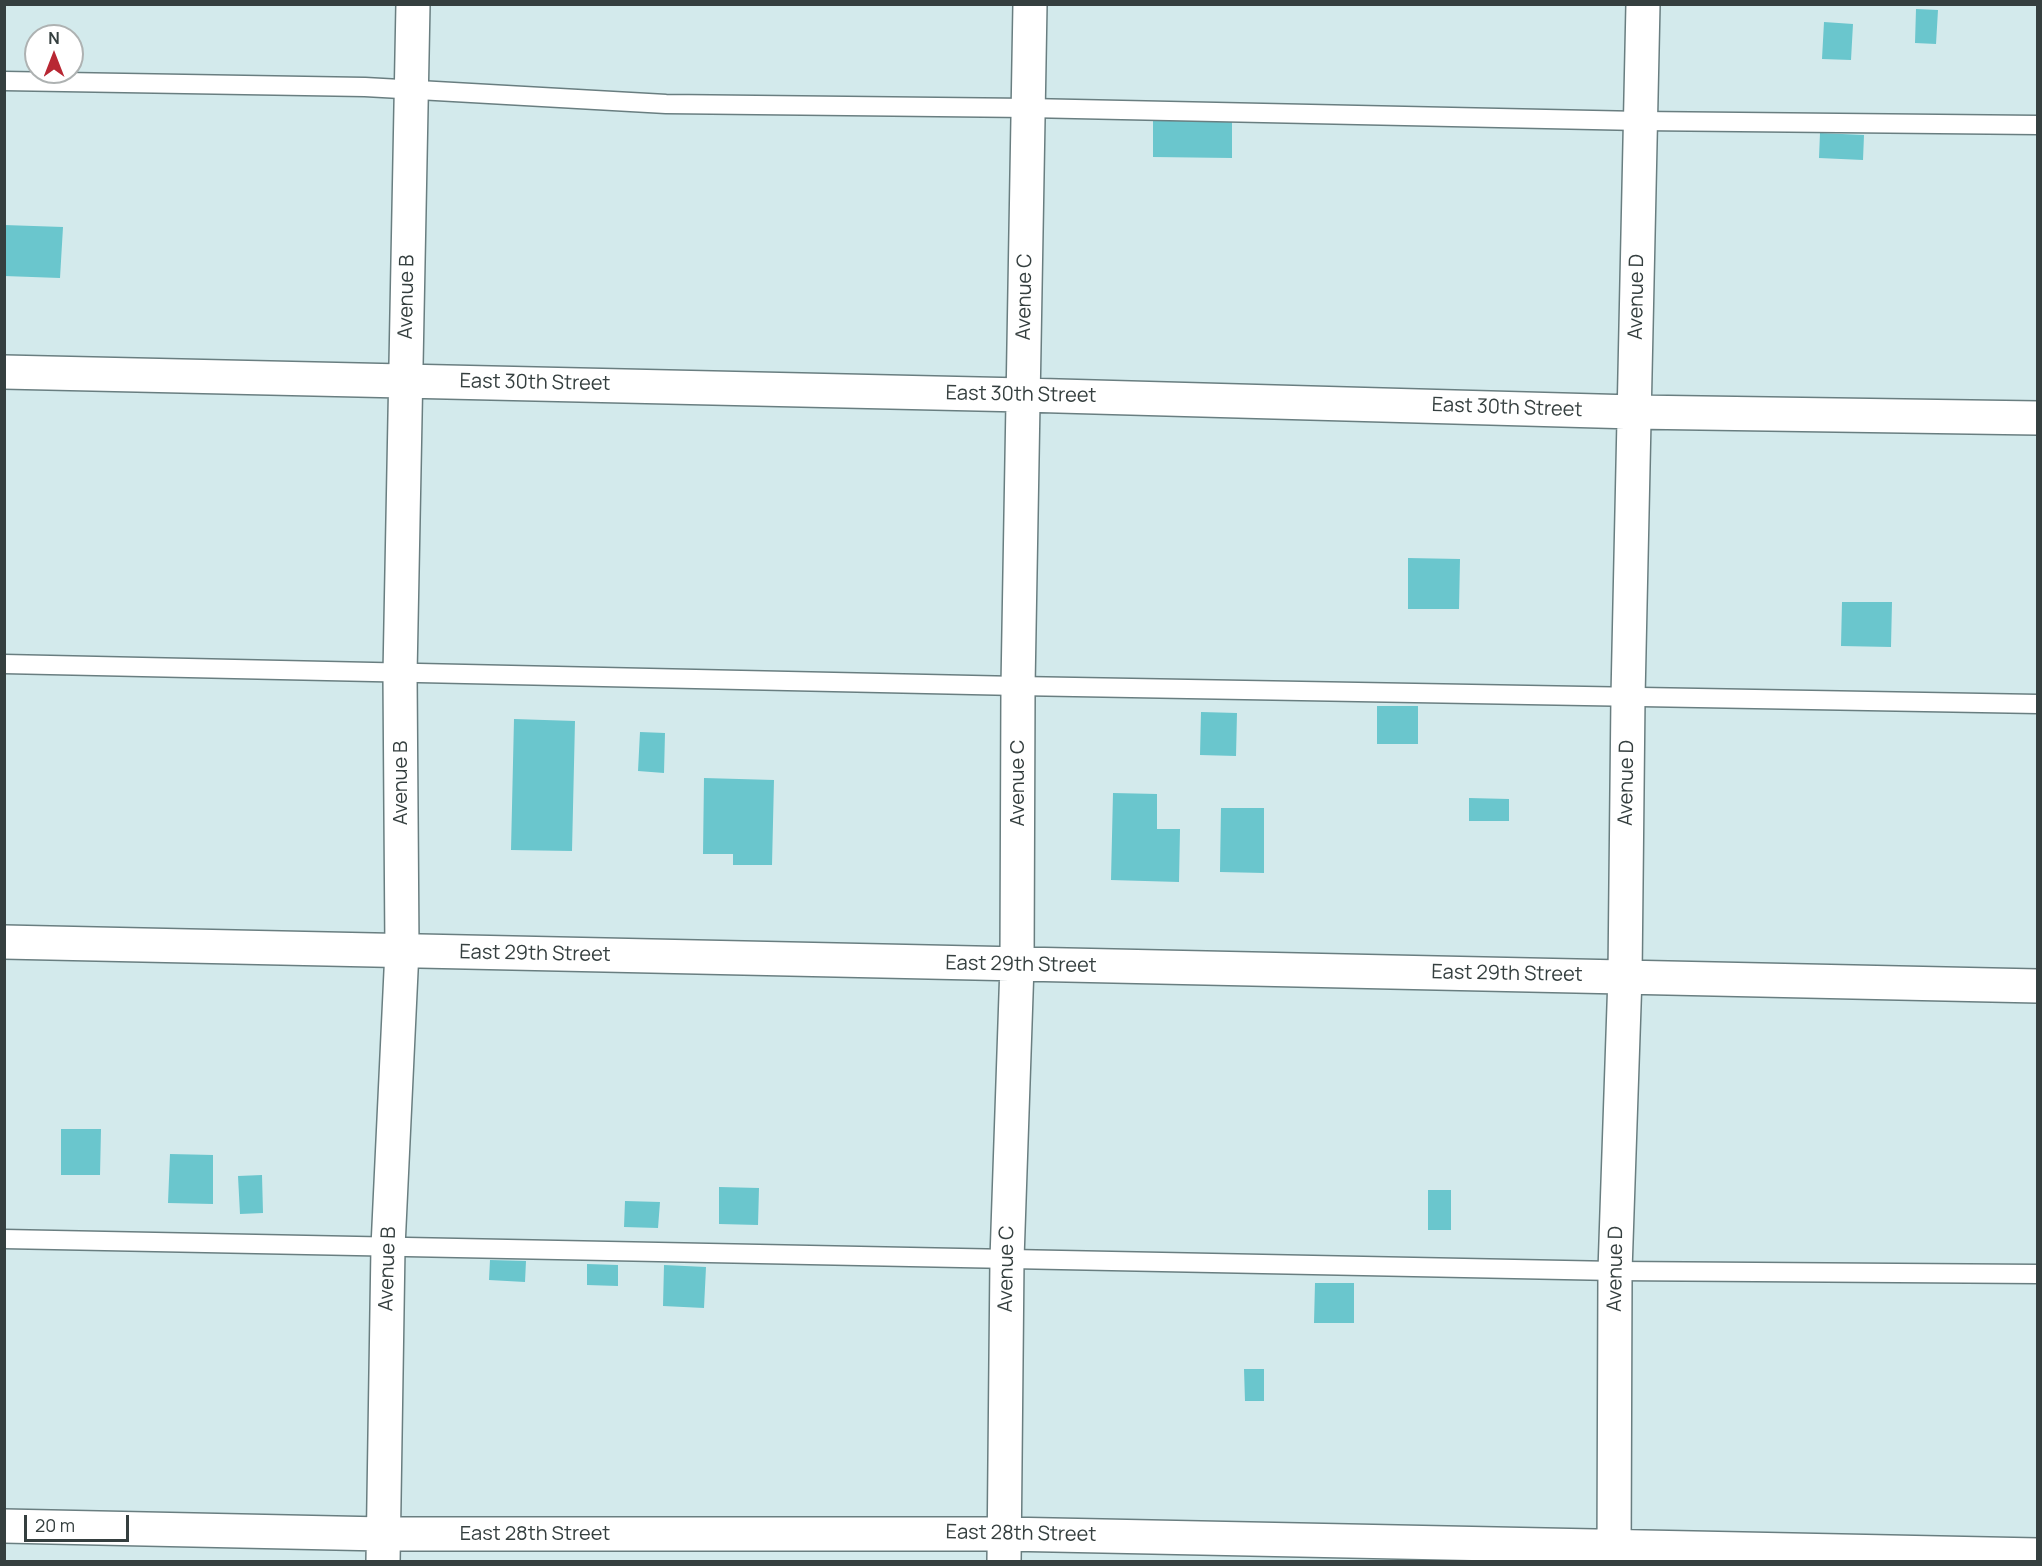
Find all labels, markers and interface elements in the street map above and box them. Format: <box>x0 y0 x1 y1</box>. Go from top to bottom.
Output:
north arrow <box>24 24 84 84</box>
text: N <box>48 27 60 49</box>
street label: Avenue C <box>1012 253 1038 341</box>
street label: Avenue B <box>394 254 420 340</box>
street label: Avenue D <box>1624 254 1650 340</box>
street label: East 30th Street <box>459 370 611 396</box>
street label: East 30th Street <box>945 382 1097 408</box>
street label: East 30th Street <box>1431 393 1583 423</box>
street label: Avenue C <box>1006 740 1030 826</box>
street label: Avenue D <box>1614 740 1640 826</box>
street label: Avenue B <box>389 741 413 825</box>
street label: East 29th Street <box>459 941 611 967</box>
street label: East 29th Street <box>945 952 1097 978</box>
street label: East 29th Street <box>1431 961 1583 987</box>
street label: Avenue C <box>994 1225 1020 1313</box>
street label: Avenue B <box>375 1226 401 1312</box>
street label: Avenue D <box>1603 1226 1629 1312</box>
scale bar <box>27 1503 132 1541</box>
text: 20 m <box>35 1513 75 1537</box>
street label: East 28th Street <box>945 1521 1097 1547</box>
street label: East 28th Street <box>460 1522 610 1546</box>

